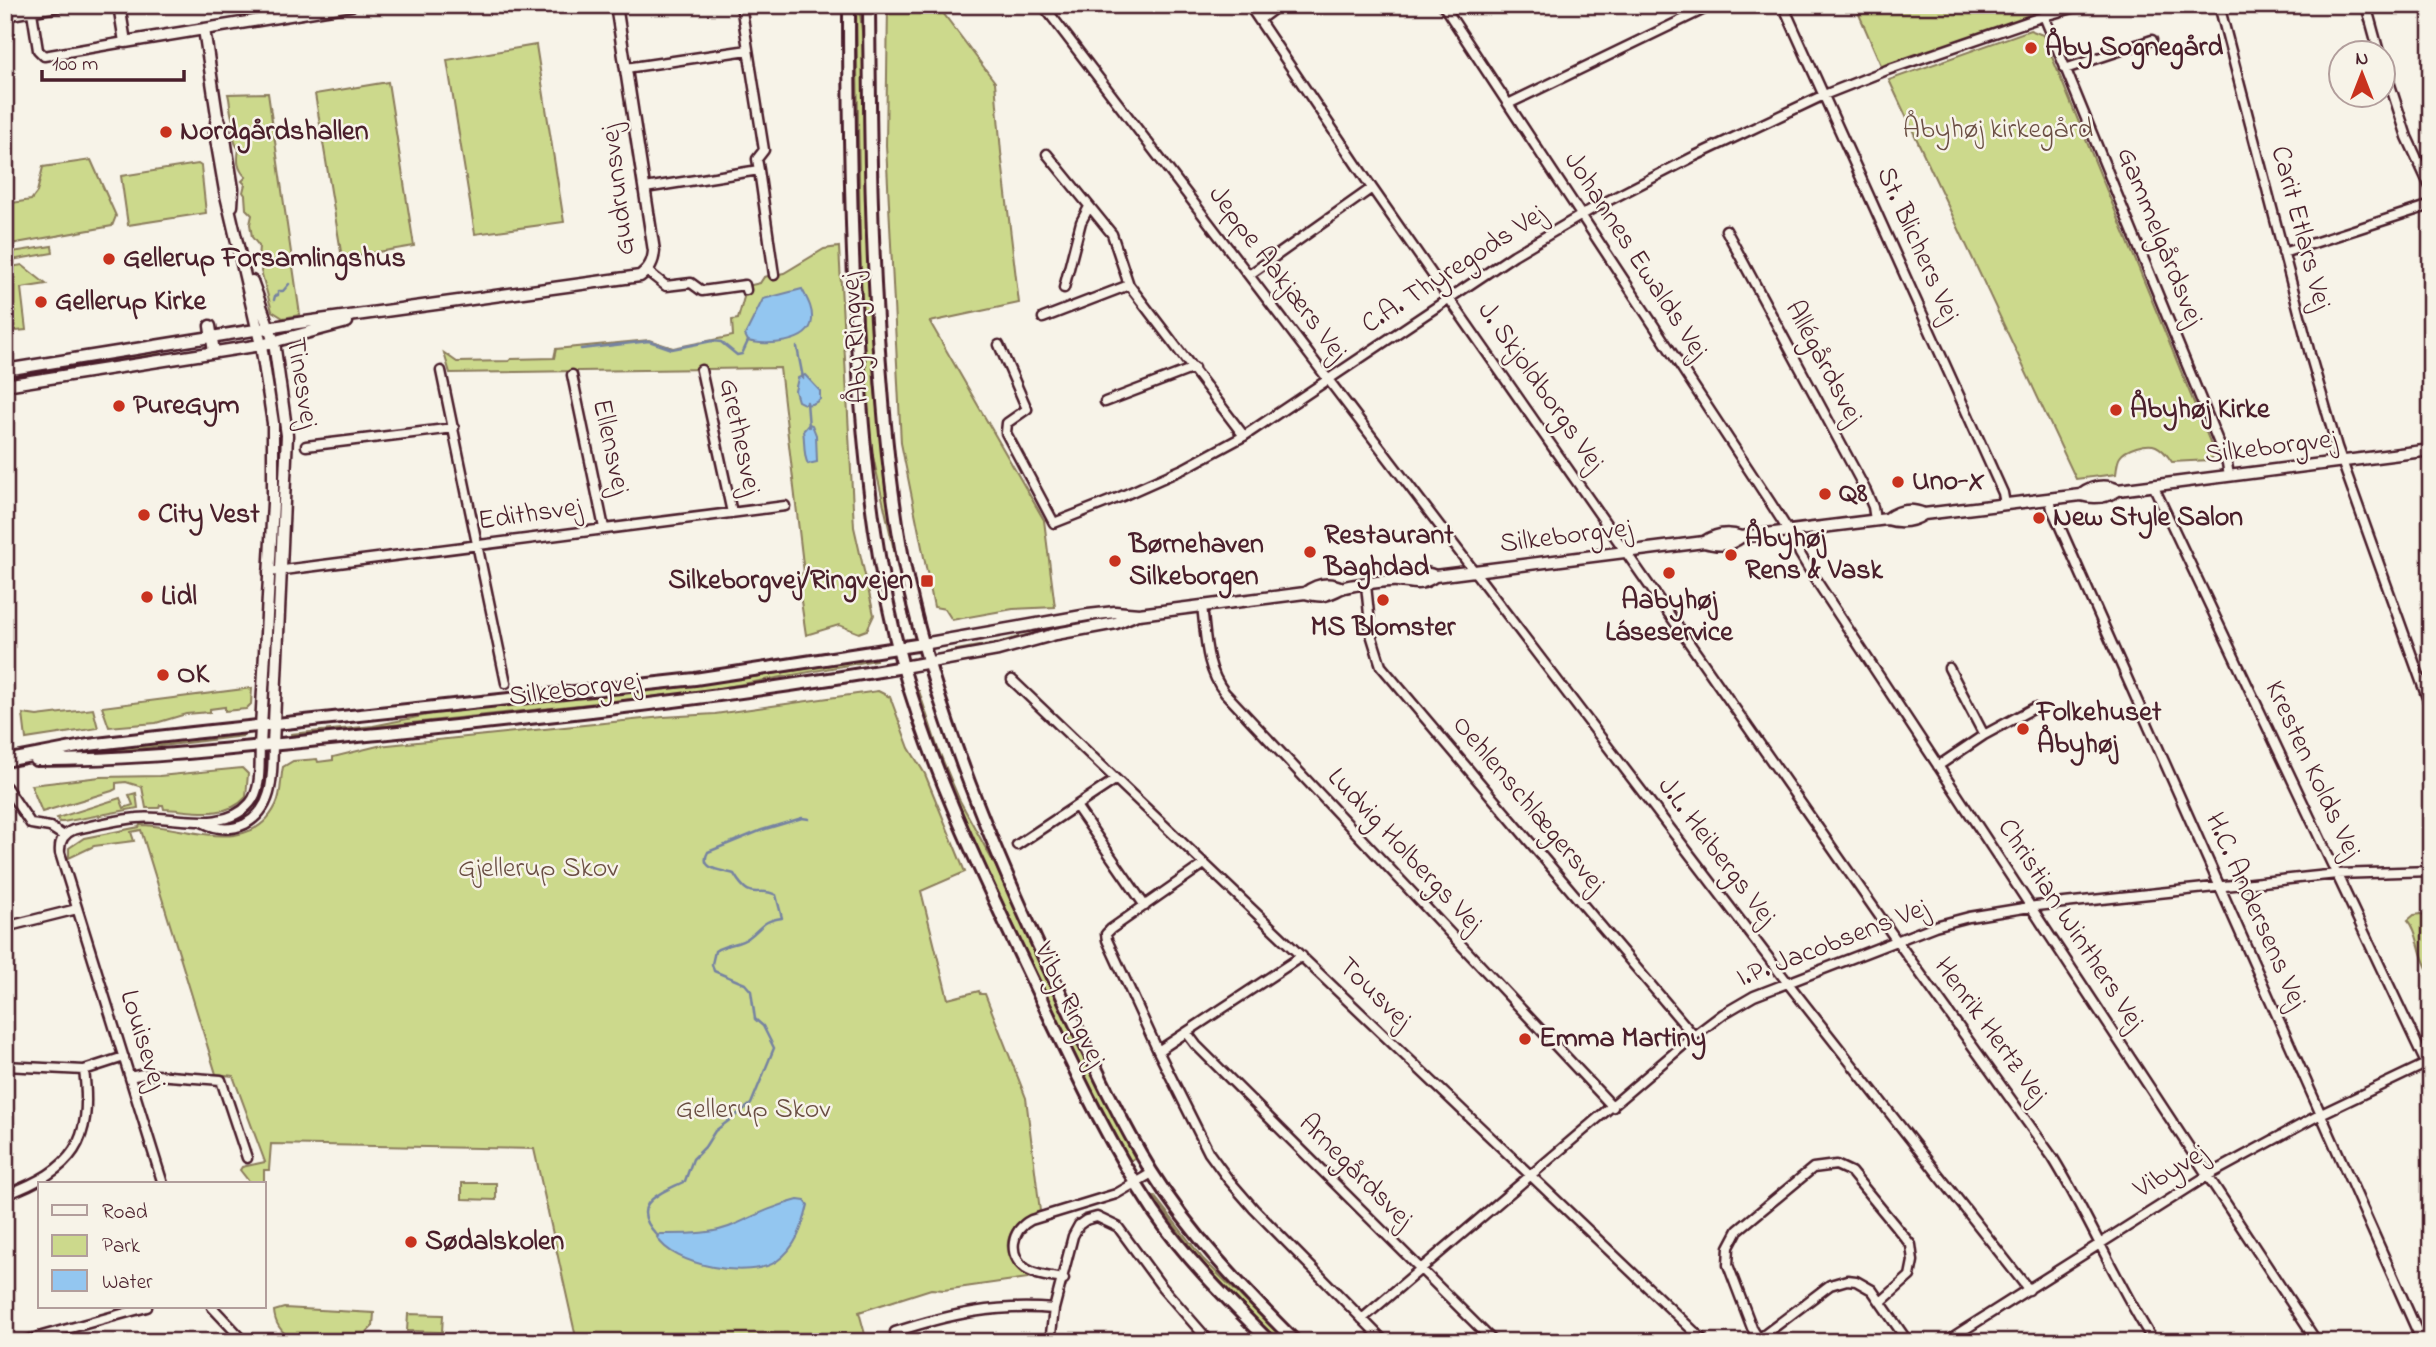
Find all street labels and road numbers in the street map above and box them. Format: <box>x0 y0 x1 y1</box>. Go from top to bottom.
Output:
street label: Gudrunsvej <box>590 121 647 258</box>
street label: Gammelgårdsvej <box>2104 141 2214 334</box>
street label: Carit Etlars Vej <box>2258 142 2342 316</box>
street label: Johannes Ewalds Vej <box>1552 144 1718 369</box>
street label: St. Blichers Vej <box>1864 161 1970 331</box>
street label: Jeppe Aakjærs Vej <box>1197 177 1358 372</box>
street label: C.A. Thyregods Vej <box>1354 194 1556 345</box>
street label: Åby Ringvej <box>831 270 881 405</box>
street label: J. Skjoldborgs Vej <box>1466 294 1615 482</box>
street label: Allégårdsvej <box>1773 294 1874 434</box>
street label: Tinesvej <box>274 335 329 433</box>
street label: Grethesvej <box>707 375 772 500</box>
street label: Ellensvej <box>580 395 640 500</box>
street label: Silkeborgvej <box>2203 419 2341 476</box>
street label: Edithsvej <box>475 487 586 543</box>
street label: Silkeborgvej <box>1498 508 1636 565</box>
street label: Silkeborgvej <box>507 661 645 718</box>
street label: Kresten Kolds Vej <box>2253 674 2372 867</box>
street label: Oehlenschlægersvej <box>1441 707 1616 904</box>
street label: Ludvig Holbergs Vej <box>1316 759 1493 944</box>
street label: J.L. Heibergs Vej <box>1646 769 1787 936</box>
street label: H.C. Andersens Vej <box>2193 806 2317 1017</box>
street label: Christian Winthers Vej <box>1986 811 2155 1040</box>
street label: I.P. Jacobsens Vej <box>1731 888 1936 999</box>
street label: Viby Ringvej <box>1022 935 1116 1075</box>
street label: Tousvej <box>1328 948 1421 1041</box>
street label: Henrik Hertz Vej <box>1923 949 2058 1114</box>
street label: Louisevej <box>107 985 177 1096</box>
street label: Arnegårdsvej <box>1288 1105 1423 1240</box>
street label: Vibyvej <box>2125 1133 2217 1211</box>

